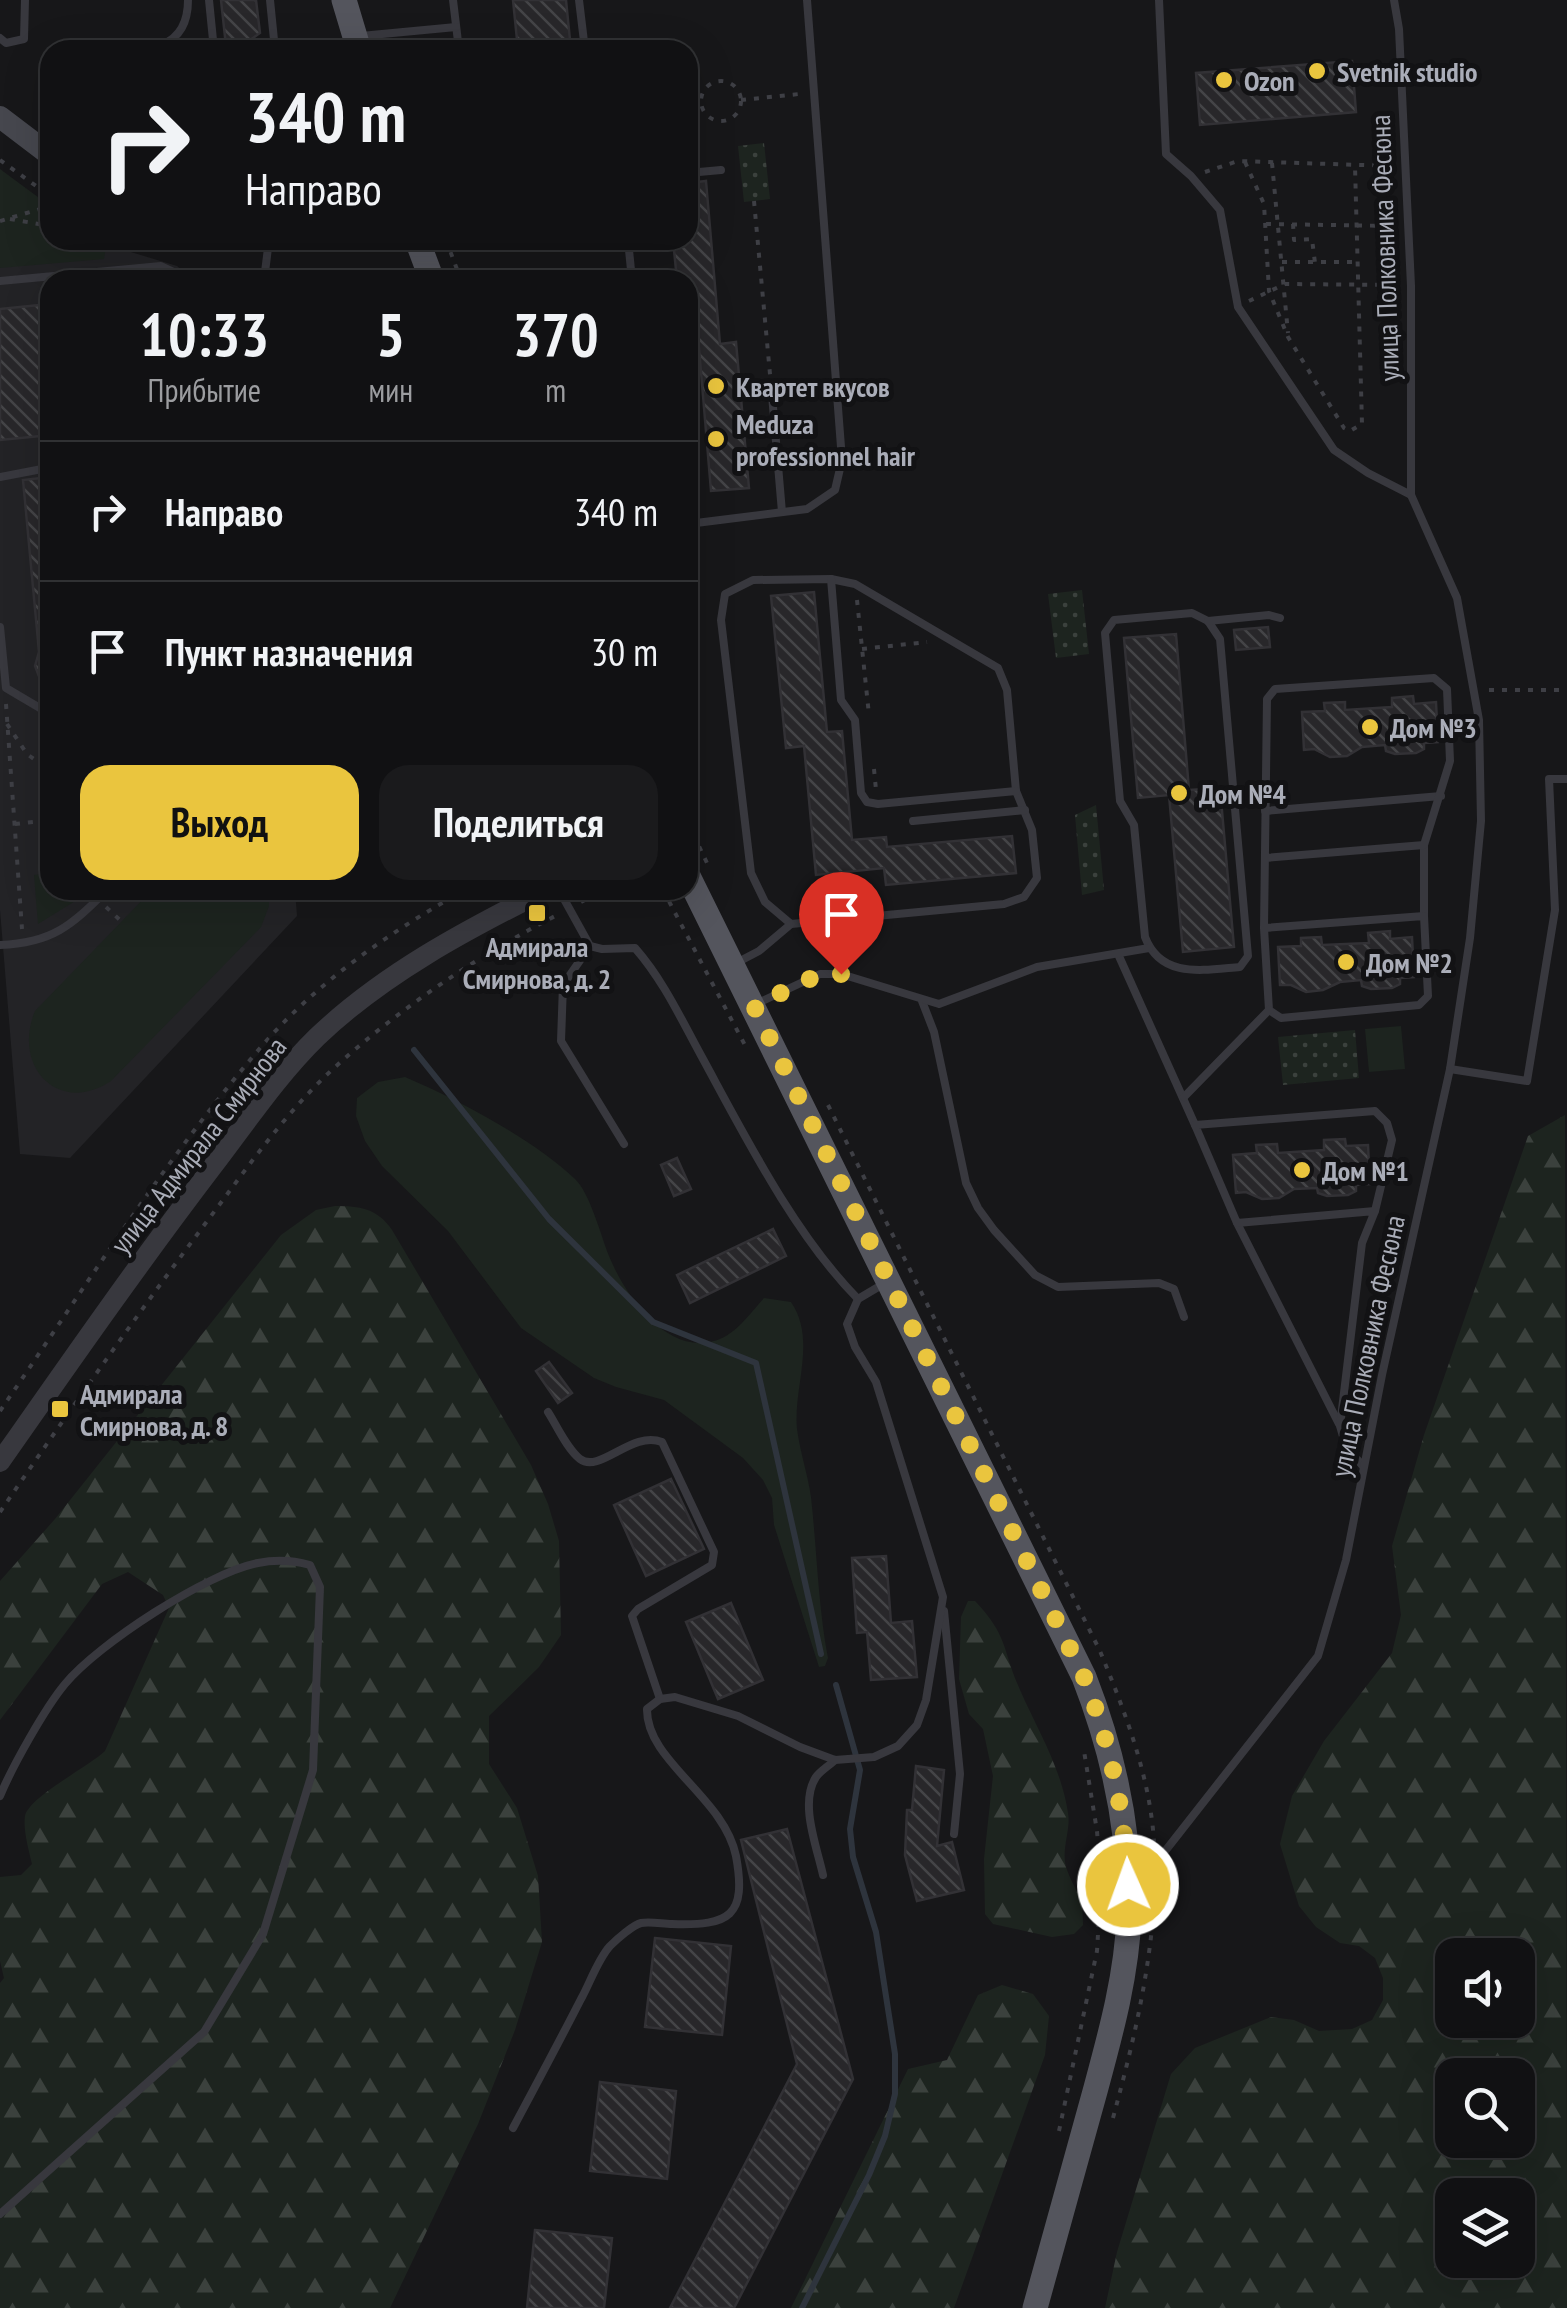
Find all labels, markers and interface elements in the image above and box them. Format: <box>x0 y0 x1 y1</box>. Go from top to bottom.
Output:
place label: Svetnik studio <box>1337 53 1478 90</box>
marker: Svetnik studio <box>1306 60 1328 82</box>
place label: Ozon <box>1244 62 1295 99</box>
marker: Ozon <box>1213 69 1235 91</box>
text: 340 m <box>245 71 406 161</box>
icon: right <box>80 80 210 210</box>
street label: улица Полковника Фесюна <box>1361 114 1407 382</box>
text: Направо <box>245 159 382 217</box>
text: 10:33 <box>139 295 269 373</box>
text: 5 <box>377 295 405 373</box>
text: 370 <box>513 295 599 373</box>
place label: Квартет вкусов <box>736 368 890 405</box>
text: Прибытие <box>148 369 261 411</box>
text: мин <box>369 369 413 411</box>
text: m <box>545 369 566 411</box>
marker: Квартет вкусов <box>705 375 727 397</box>
place label: Meduza professionnel hair <box>736 405 916 474</box>
marker: Meduza professionnel hair <box>705 428 727 450</box>
icon: right <box>80 484 135 539</box>
text: Направо <box>165 487 283 536</box>
text: 340 m <box>574 487 658 536</box>
icon: arrive <box>80 624 135 679</box>
text: Пункт назначения <box>165 627 413 676</box>
text: 30 m <box>591 627 658 676</box>
place label: Дом №3 <box>1390 709 1477 746</box>
marker: Дом №3 <box>1359 716 1381 738</box>
button: Выход <box>80 765 359 880</box>
button: Поделиться <box>379 765 658 880</box>
place label: Дом №4 <box>1199 775 1287 812</box>
marker: Дом №4 <box>1168 782 1190 804</box>
pin <box>799 872 884 975</box>
icon: arrive <box>814 887 869 942</box>
marker: Адмирала Смирнова, д. 2 <box>526 902 548 924</box>
place label: Адмирала Смирнова, д. 2 <box>463 928 611 997</box>
place label: Дом №2 <box>1366 944 1453 981</box>
marker: Дом №2 <box>1335 951 1357 973</box>
street label: улица Адмирала Смирнова <box>102 1029 294 1261</box>
place label: Дом №1 <box>1322 1152 1409 1189</box>
marker: Дом №1 <box>1291 1159 1313 1181</box>
street label: улица Полковника Фесюна <box>1321 1212 1413 1480</box>
place label: Адмирала Смирнова, д. 8 <box>79 1375 228 1444</box>
marker: Адмирала Смирнова, д. 8 <box>49 1398 71 1420</box>
position arrow <box>1076 1833 1180 1937</box>
map controls <box>1435 1938 1535 2278</box>
button: sound <box>1435 1938 1535 2038</box>
button: search <box>1435 2058 1535 2158</box>
button: layers <box>1435 2178 1535 2278</box>

